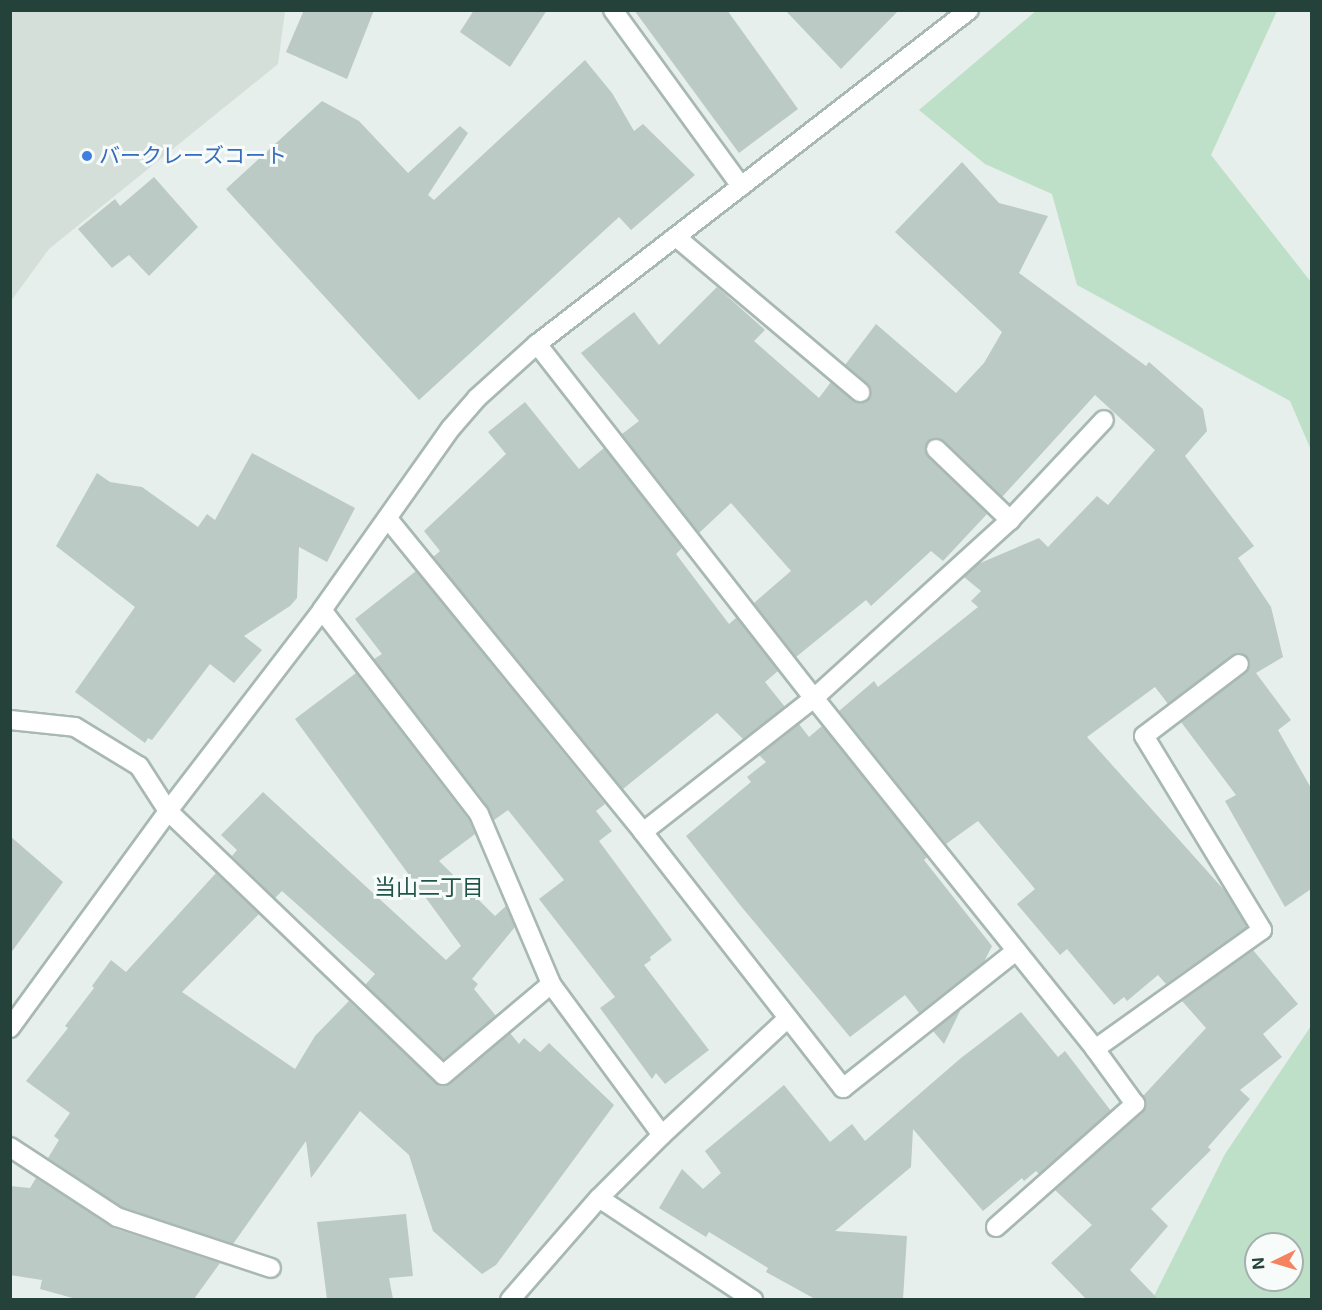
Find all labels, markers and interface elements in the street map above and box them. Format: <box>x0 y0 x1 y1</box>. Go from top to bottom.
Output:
place label: バークレーズコート <box>99 143 288 169</box>
marker: バークレーズコート <box>80 149 94 163</box>
district label: 当山二丁目 <box>374 875 484 901</box>
north arrow <box>1244 1232 1304 1292</box>
text: N <box>1248 1256 1269 1270</box>

